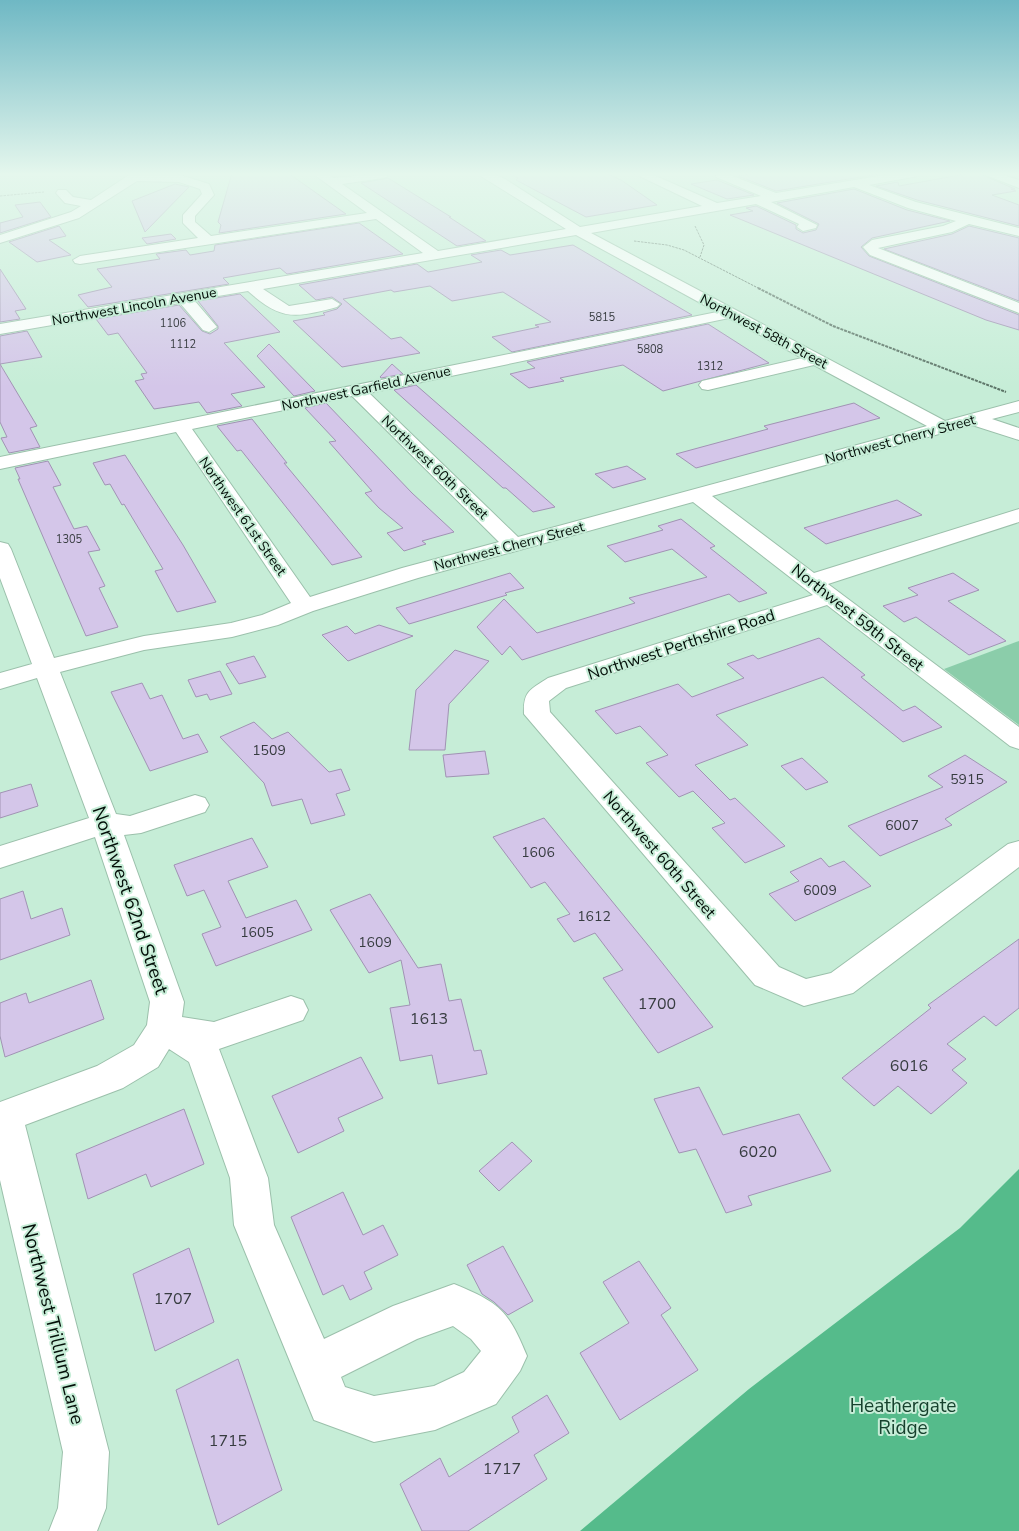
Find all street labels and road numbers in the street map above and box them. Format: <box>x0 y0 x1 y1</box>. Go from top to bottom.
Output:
street label: Northwest Lincoln Avenue <box>50 283 218 330</box>
street label: Northwest 58th Street <box>697 290 831 373</box>
street label: Northwest Garfield Avenue <box>280 361 452 416</box>
street label: Northwest Cherry Street <box>823 410 977 469</box>
street label: Northwest 60th Street <box>377 411 492 524</box>
street label: Northwest 61st Street <box>194 453 291 579</box>
street label: Northwest Cherry Street <box>432 517 586 576</box>
street label: Northwest 59th Street <box>787 559 928 677</box>
street label: Northwest Perthshire Road <box>585 604 778 686</box>
street label: Northwest 60th Street <box>598 786 721 923</box>
street label: Northwest 62nd Street <box>86 803 175 998</box>
street label: Northwest Trillium Lane <box>16 1221 91 1427</box>

